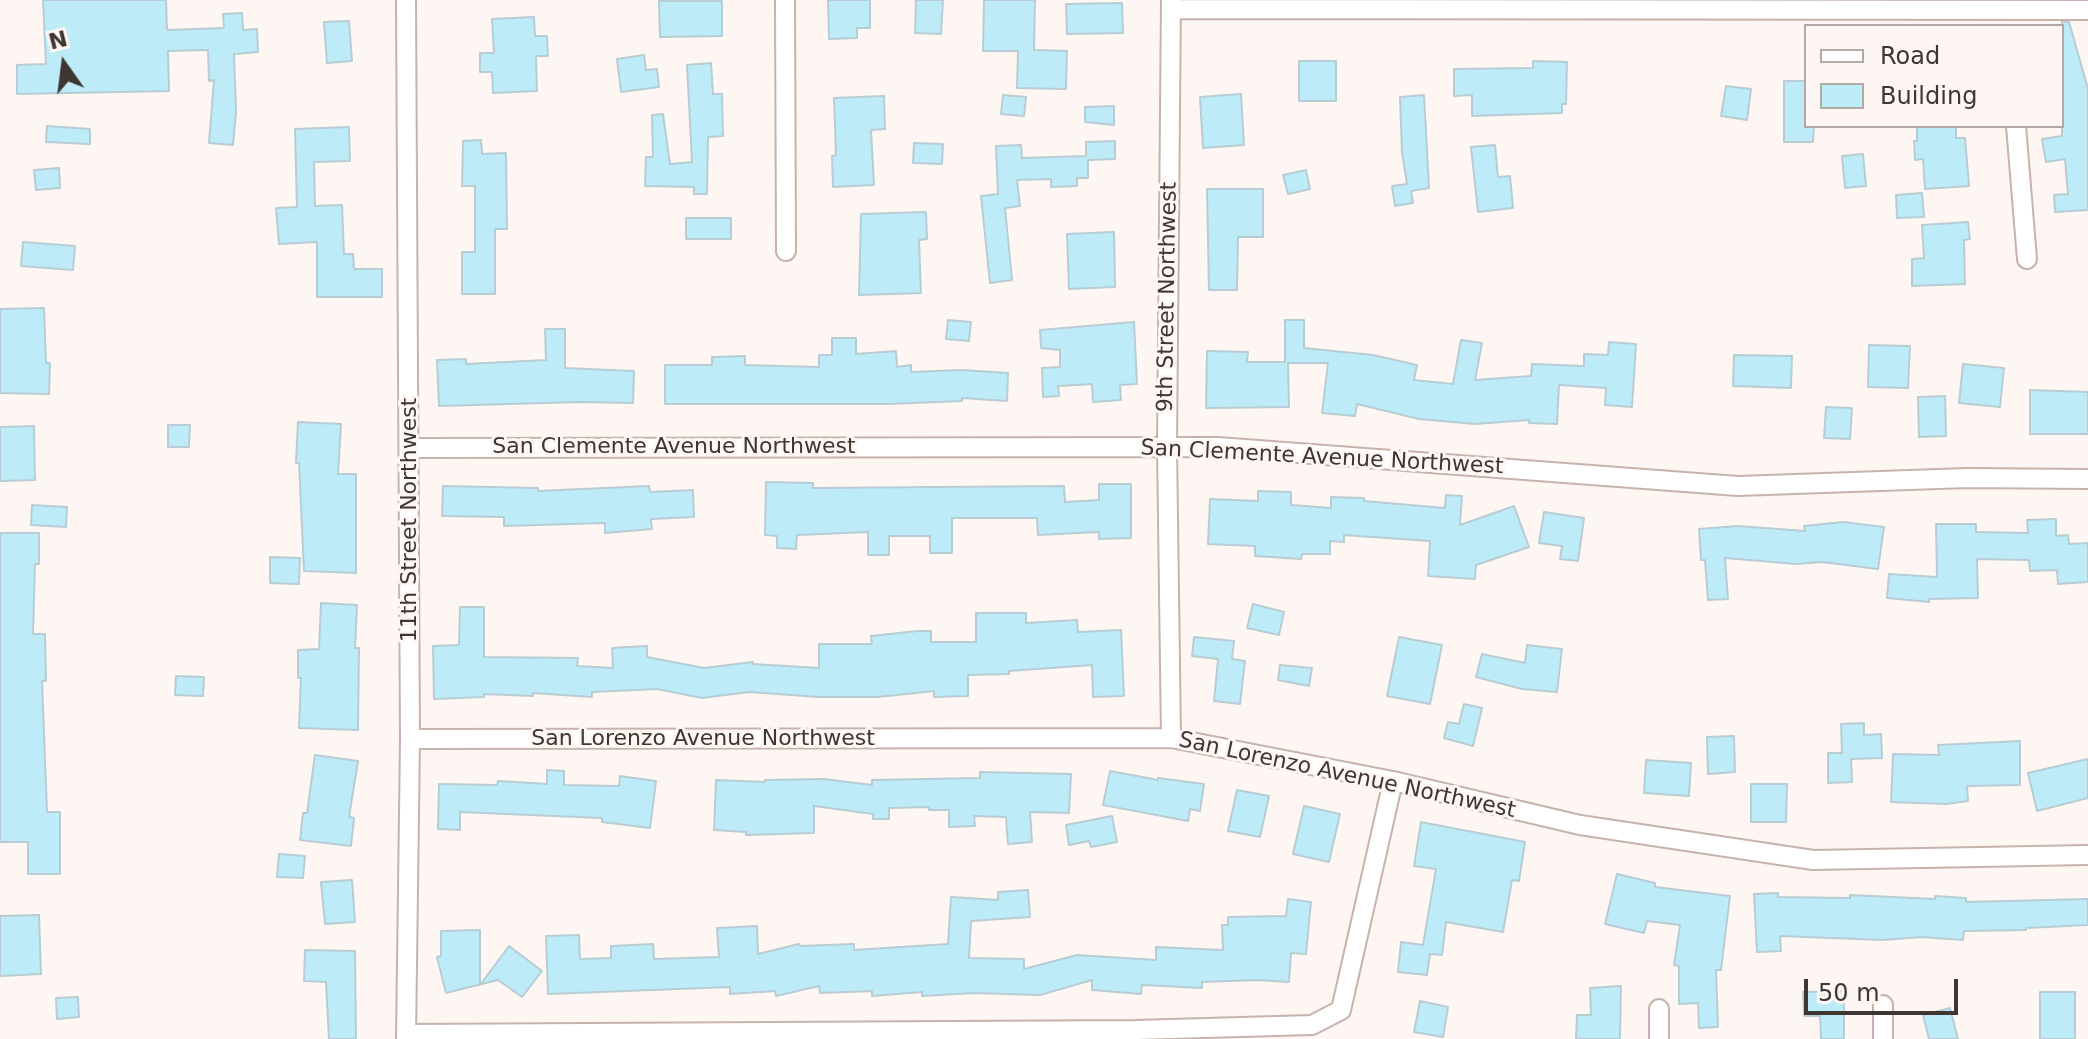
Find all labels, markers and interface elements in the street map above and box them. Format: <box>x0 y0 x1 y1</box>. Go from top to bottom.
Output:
north arrow <box>24 24 104 104</box>
legend <box>1804 24 2064 128</box>
text: N <box>46 26 70 55</box>
text: Road <box>1880 42 1940 70</box>
text: Building <box>1880 82 1977 110</box>
street label: 9th Street Northwest <box>1153 182 1183 412</box>
street label: 11th Street Northwest <box>397 398 423 642</box>
street label: San Clemente Avenue Northwest <box>492 434 856 460</box>
street label: San Clemente Avenue Northwest <box>1140 435 1504 481</box>
street label: San Lorenzo Avenue Northwest <box>531 726 875 752</box>
street label: San Lorenzo Avenue Northwest <box>1176 727 1518 825</box>
scale bar <box>1808 963 1962 1013</box>
text: 50 m <box>1818 979 1880 1007</box>

